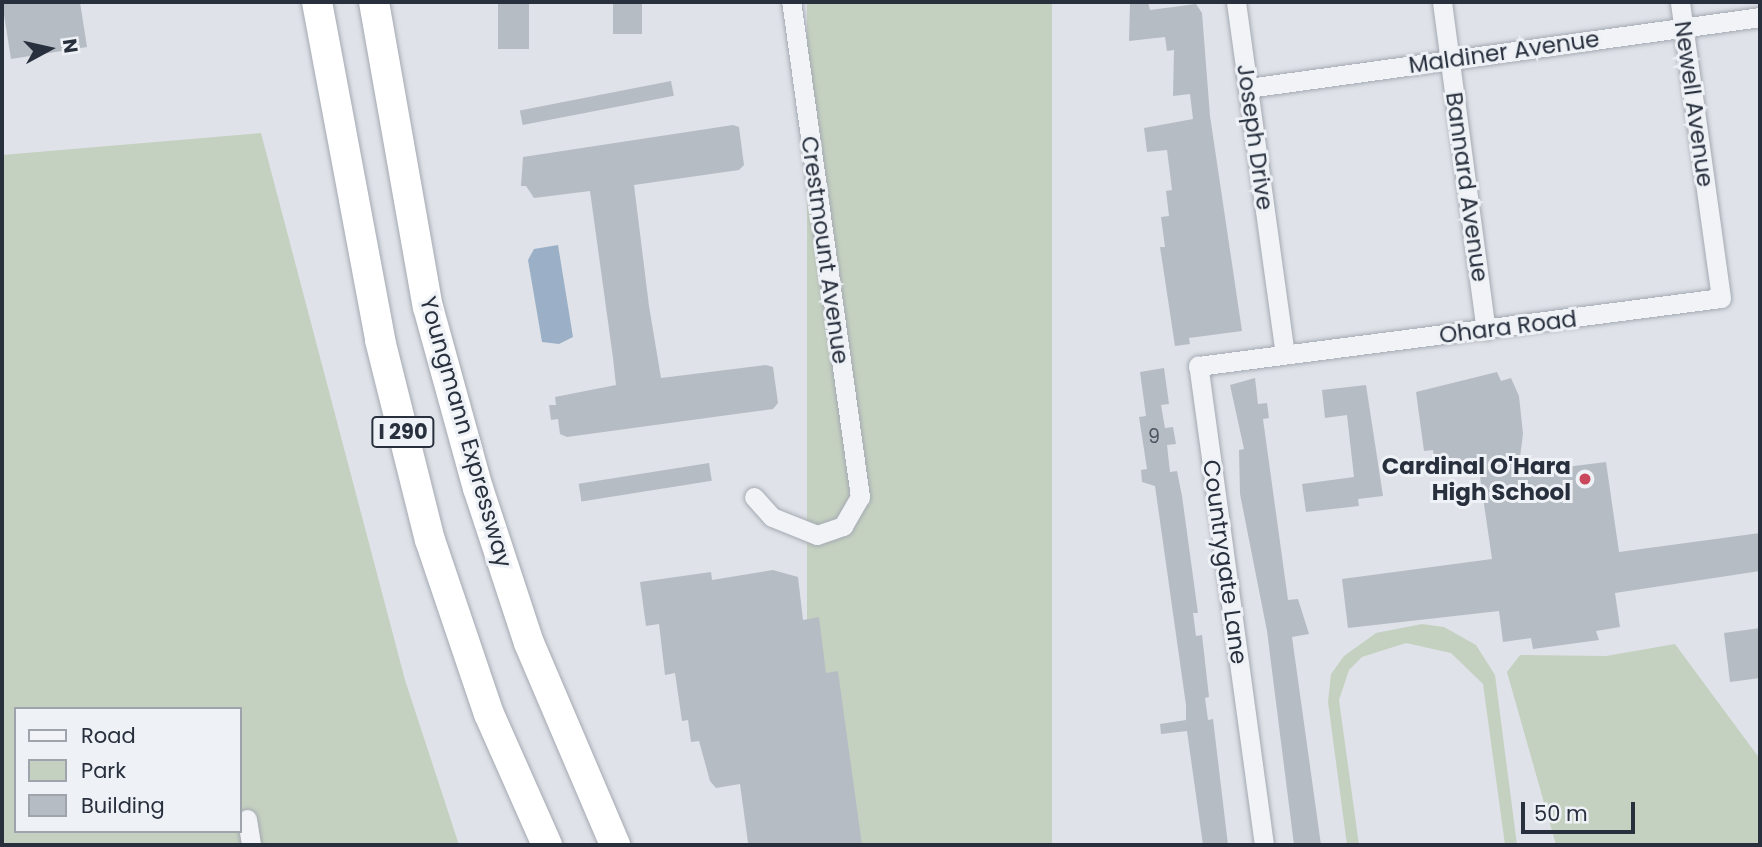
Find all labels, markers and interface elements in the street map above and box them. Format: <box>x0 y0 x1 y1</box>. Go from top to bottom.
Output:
north arrow <box>14 14 84 84</box>
street label: Newell Avenue <box>1669 19 1719 189</box>
street label: Maldiner Avenue <box>1407 25 1601 79</box>
text: N <box>56 37 85 55</box>
street label: Joseph Drive <box>1231 62 1279 212</box>
street label: Bannard Avenue <box>1440 90 1494 284</box>
street label: Crestmount Avenue <box>795 134 855 366</box>
street label: Youngmann Expressway <box>414 293 518 571</box>
street label: Ohara Road <box>1438 305 1578 349</box>
road number: I 290 <box>370 414 436 450</box>
house number: 9 <box>1148 426 1160 448</box>
place label: Cardinal O'Hara High School <box>1382 452 1571 506</box>
street label: Countrygate Lane <box>1197 458 1253 666</box>
marker: Cardinal O'Hara High School <box>1577 471 1593 487</box>
legend <box>14 707 242 833</box>
text: Road <box>81 721 136 750</box>
text: Park <box>81 756 126 785</box>
scale bar <box>1524 788 1638 832</box>
text: Building <box>81 791 165 820</box>
text: 50 m <box>1534 799 1588 828</box>

